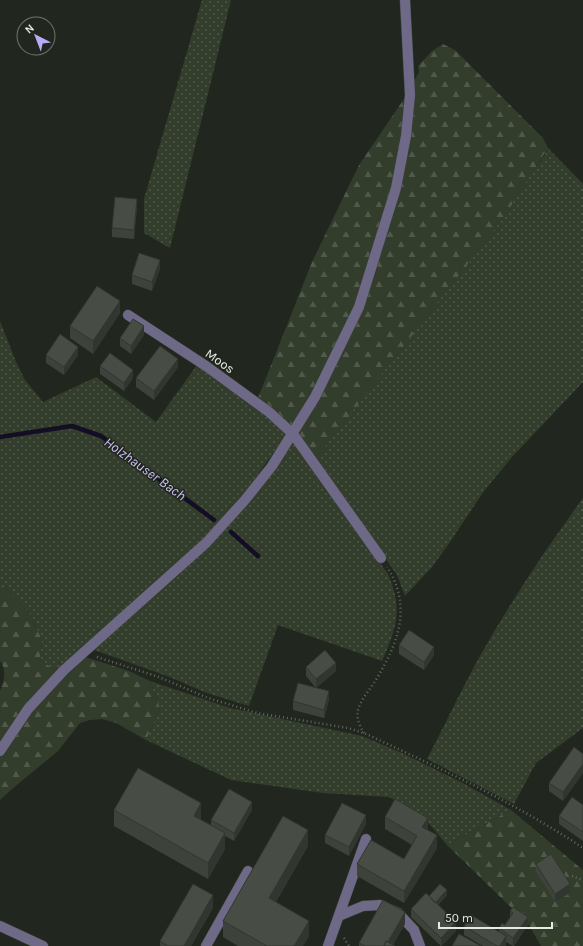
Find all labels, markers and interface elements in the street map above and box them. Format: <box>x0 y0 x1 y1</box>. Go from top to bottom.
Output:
north arrow <box>16 16 56 56</box>
text: N <box>22 21 37 36</box>
street label: Moos <box>203 346 238 376</box>
water label: Holzhauser Bach <box>101 434 189 504</box>
scale bar <box>439 904 552 930</box>
text: 50 m <box>445 911 473 925</box>

